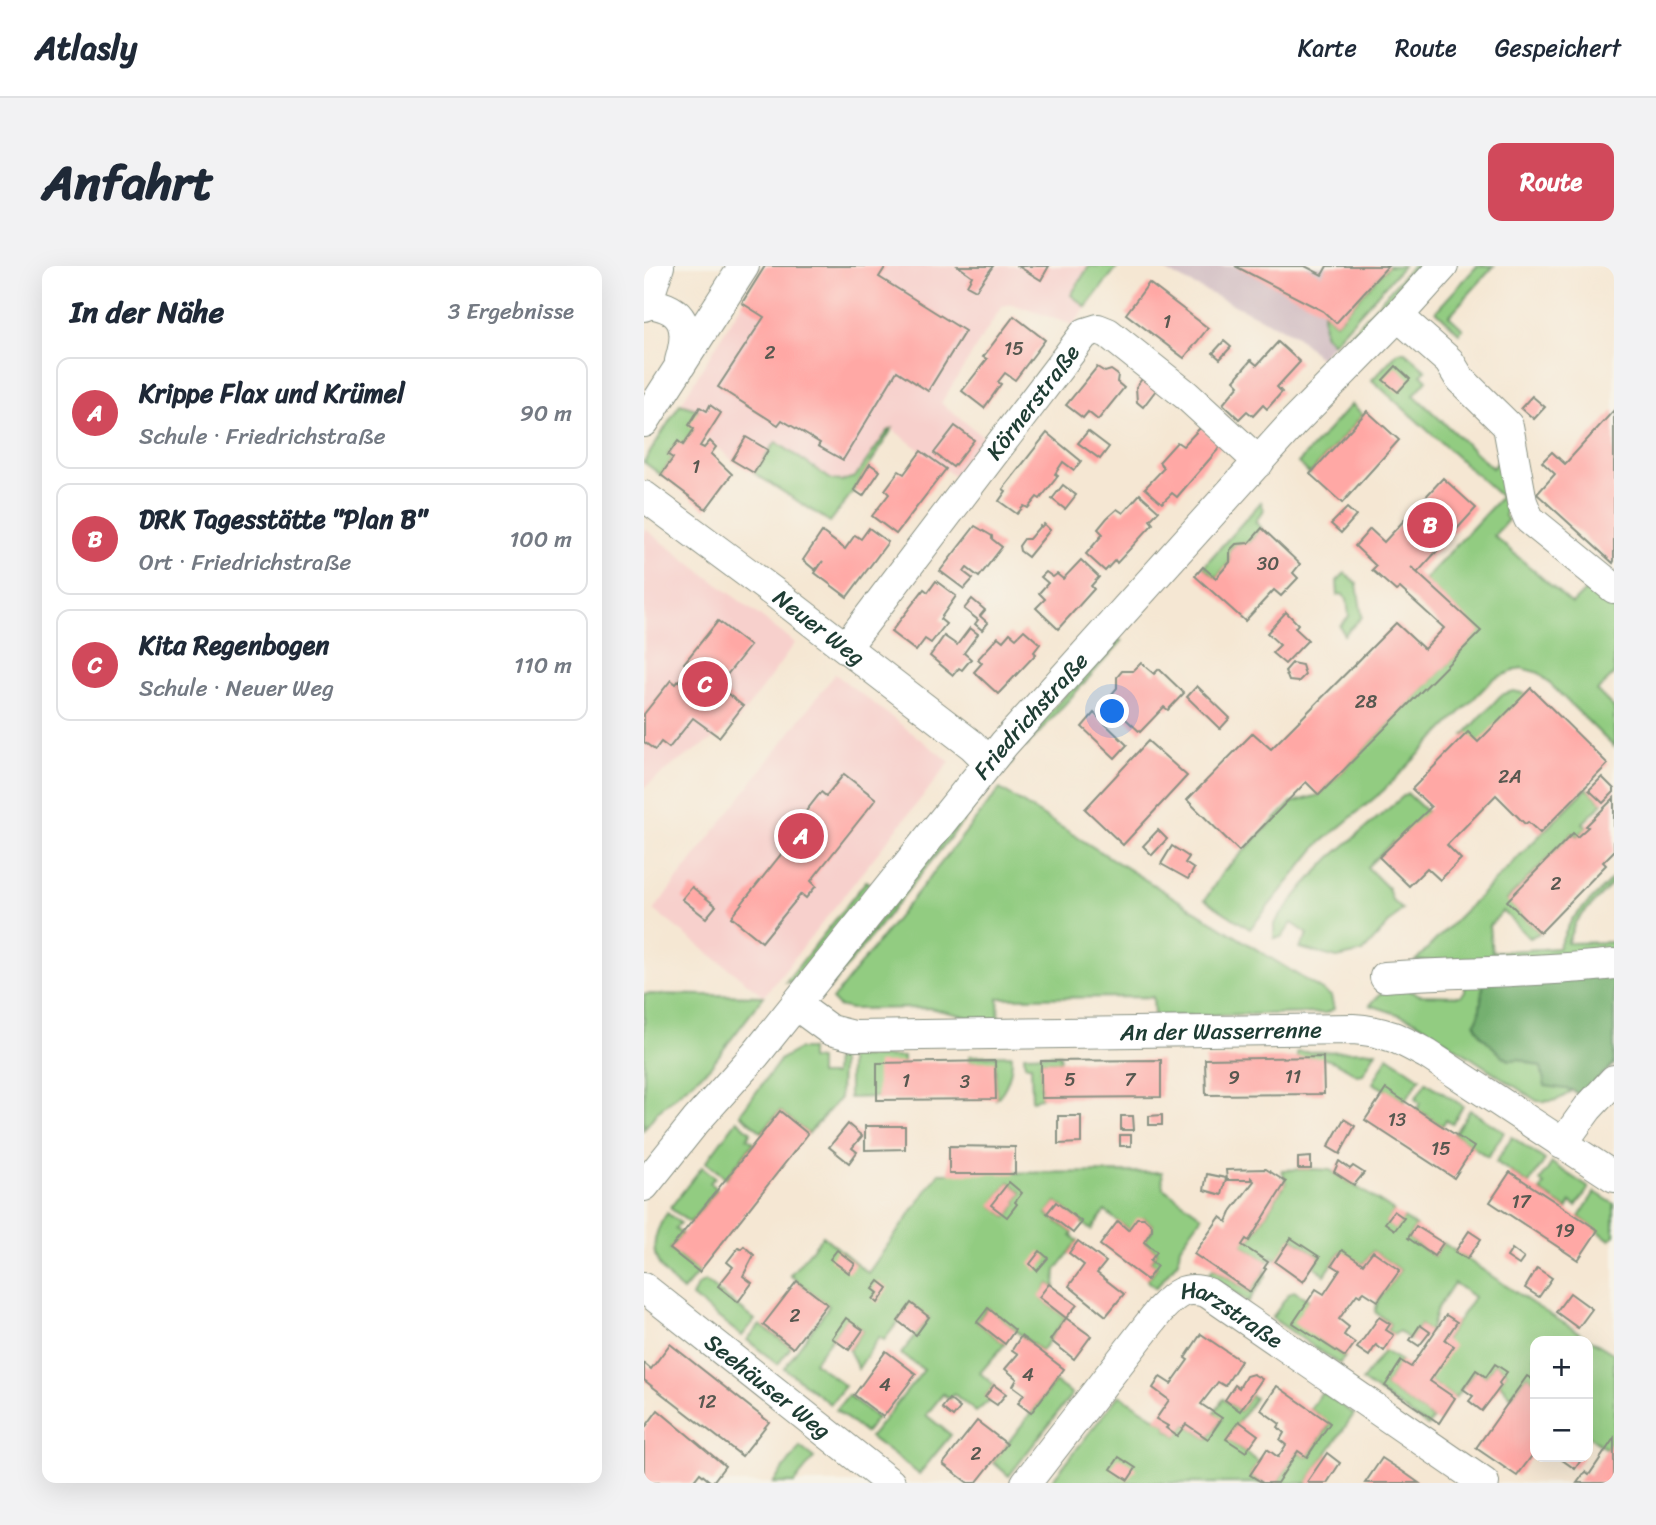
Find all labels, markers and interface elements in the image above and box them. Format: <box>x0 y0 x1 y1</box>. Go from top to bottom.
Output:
text: Atlasly <box>35 19 137 77</box>
text: Karte <box>1298 27 1357 69</box>
text: Route <box>1395 27 1457 69</box>
text: Gespeichert <box>1495 27 1621 69</box>
text: Anfahrt <box>42 139 214 226</box>
button: Route <box>1488 143 1614 221</box>
text: In der Nähe <box>70 285 224 339</box>
text: 3 Ergebnisse <box>448 291 574 332</box>
house number: 1 <box>1163 305 1171 338</box>
house number: 15 <box>1004 332 1024 365</box>
street label: Körnerstraße <box>975 335 1090 469</box>
house number: 2 <box>765 336 776 369</box>
text: Krippe Flax und Krümel <box>139 370 405 416</box>
text: A <box>87 393 103 434</box>
text: 90 m <box>520 393 572 434</box>
text: Schule · Friedrichstraße <box>139 416 386 457</box>
house number: 1 <box>692 450 700 483</box>
text: DRK Tagesstätte "Plan B" <box>139 496 427 542</box>
pin: B <box>1407 499 1453 551</box>
text: B <box>88 519 102 560</box>
text: 100 m <box>509 519 572 560</box>
text: Ort · Friedrichstraße <box>139 542 351 583</box>
house number: 30 <box>1257 547 1279 580</box>
street label: Neuer Weg <box>764 578 875 677</box>
text: Kita Regenbogen <box>139 622 329 668</box>
street label: Friedrichstraße <box>962 642 1099 789</box>
text: C <box>88 645 102 686</box>
text: 110 m <box>514 645 572 686</box>
pin: C <box>682 658 728 710</box>
text: Schule · Neuer Weg <box>139 668 334 709</box>
house number: 28 <box>1355 685 1378 718</box>
your location <box>1095 694 1129 728</box>
house number: 2A <box>1498 760 1522 793</box>
pin: A <box>778 810 824 862</box>
house number: 2 <box>1551 867 1562 900</box>
street label: An der Wasserrenne <box>1119 1009 1322 1053</box>
house number: 11 <box>1285 1060 1301 1093</box>
house number: 9 <box>1228 1061 1240 1094</box>
house number: 5 <box>1064 1063 1076 1096</box>
house number: 7 <box>1125 1063 1137 1096</box>
house number: 1 <box>902 1064 910 1097</box>
house number: 3 <box>960 1065 971 1098</box>
house number: 13 <box>1388 1103 1407 1136</box>
house number: 15 <box>1431 1132 1451 1165</box>
house number: 17 <box>1511 1185 1532 1218</box>
house number: 19 <box>1555 1214 1575 1247</box>
street label: Harzstraße <box>1178 1269 1292 1360</box>
house number: 2 <box>790 1299 801 1332</box>
street label: Seehäuser Weg <box>695 1323 841 1450</box>
map controls <box>1530 1336 1593 1462</box>
button: + <box>1530 1336 1593 1399</box>
house number: 4 <box>1022 1358 1034 1391</box>
house number: 4 <box>879 1368 891 1401</box>
house number: 12 <box>697 1385 717 1418</box>
button: − <box>1530 1399 1593 1462</box>
house number: 2 <box>971 1437 982 1470</box>

